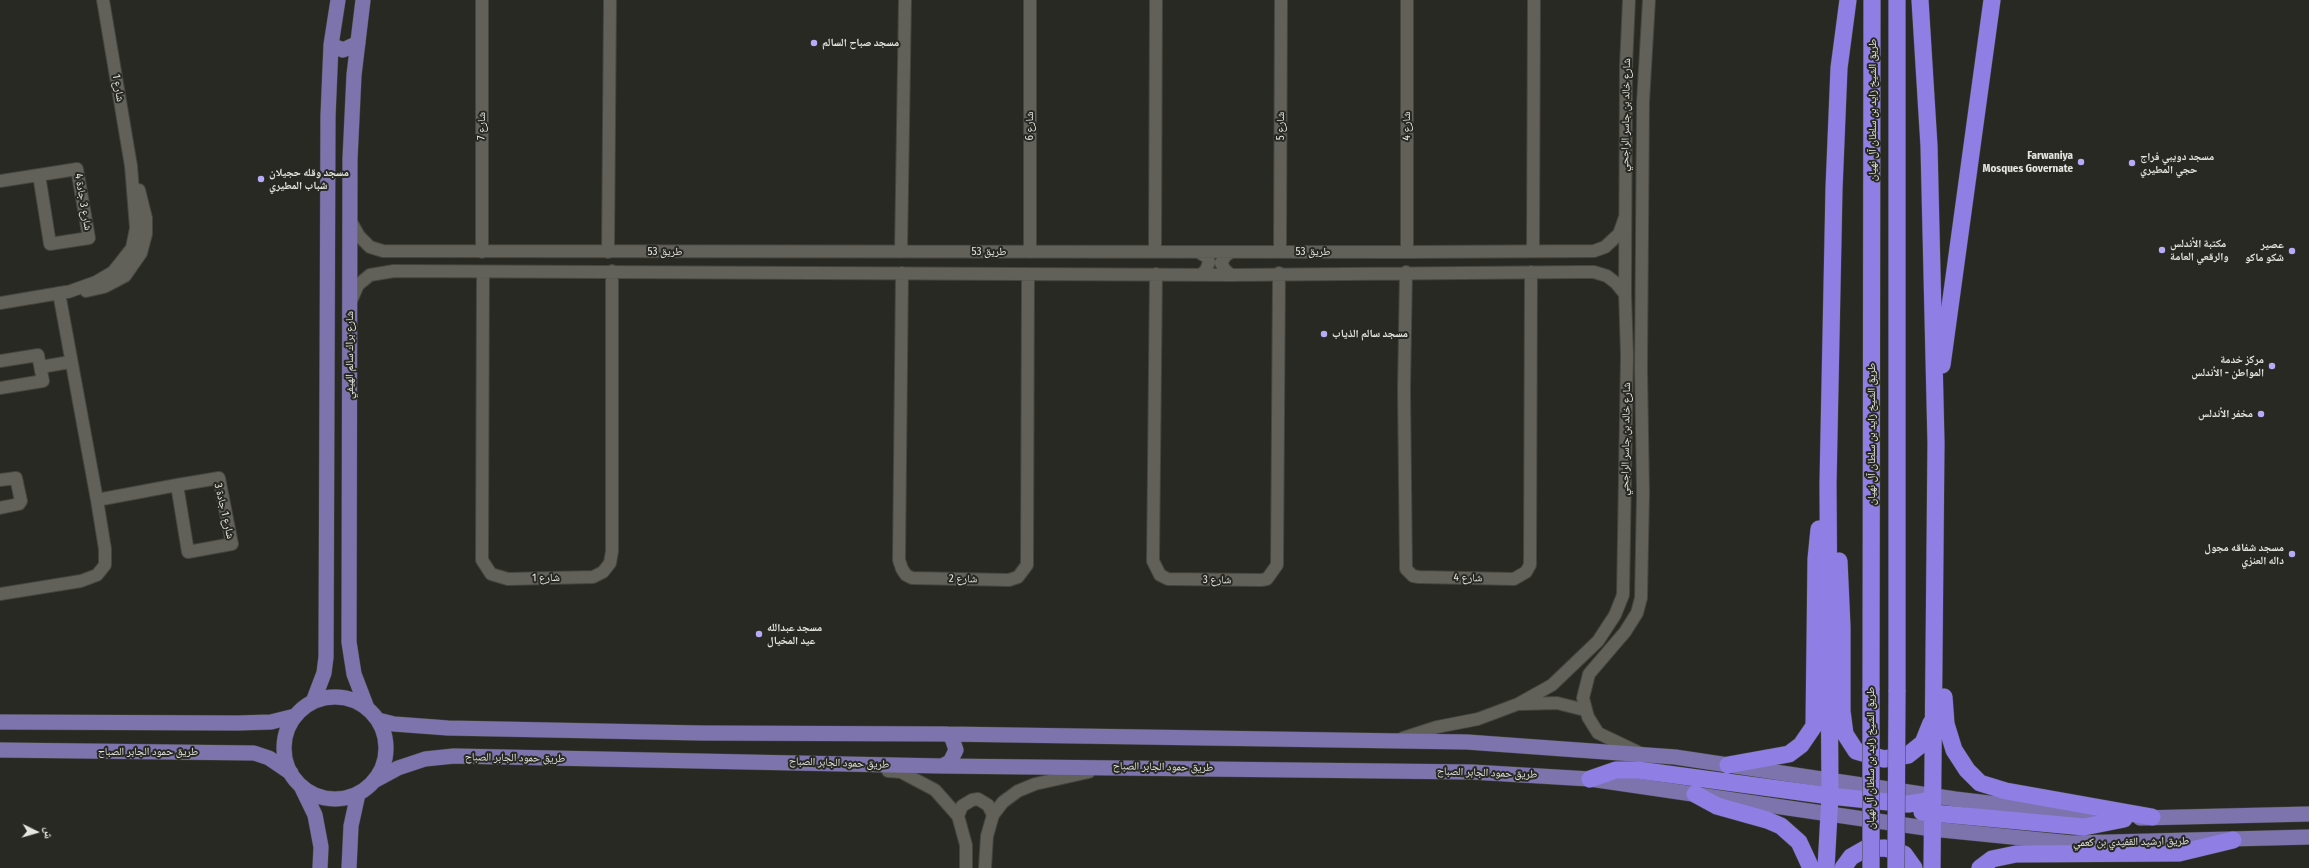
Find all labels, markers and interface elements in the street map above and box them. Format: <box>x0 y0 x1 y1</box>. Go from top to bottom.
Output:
place label: مسجد صباح السالم <box>822 36 899 50</box>
marker: مسجد صباح السالم <box>809 38 819 48</box>
street label: طريق الشيخ زايد بن سلطان آل نهيان <box>1866 39 1880 181</box>
street label: شارع خالد بن جاسر الراجحي <box>1618 58 1634 172</box>
street label: شارع 1 <box>109 73 127 103</box>
street label: شارع 7 <box>475 112 489 140</box>
street label: شارع 6 <box>1023 112 1037 140</box>
street label: شارع 5 <box>1274 112 1288 140</box>
street label: شارع 4 <box>1400 112 1414 140</box>
place label: Farwaniya Mosques Governate <box>1983 149 2073 175</box>
place label: مسجد دويبي فراج حجي المطيري <box>2140 150 2214 176</box>
marker: Farwaniya Mosques Governate <box>2076 157 2086 167</box>
marker: مسجد دويبي فراج حجي المطيري <box>2127 158 2137 168</box>
place label: مسجد وقله حجيلان شباب المطيري <box>269 166 349 192</box>
street label: شارع 3 جادة 4 <box>71 172 95 232</box>
marker: مسجد وقله حجيلان شباب المطيري <box>256 174 266 184</box>
place label: مكتبة الأندلس والرقعي العامة <box>2170 237 2229 263</box>
place label: عصير شكو ماكو <box>2245 238 2284 264</box>
street label: طريق 53 <box>647 245 683 259</box>
street label: طريق 53 <box>971 245 1007 259</box>
street label: طريق 53 <box>1295 245 1331 259</box>
marker: مكتبة الأندلس والرقعي العامة <box>2157 245 2167 255</box>
marker: عصير شكو ماكو <box>2287 246 2297 256</box>
street label: شارع براك سالم الهيفي <box>343 311 357 399</box>
place label: مسجد سالم الذياب <box>1332 327 1408 341</box>
marker: مسجد سالم الذياب <box>1319 329 1329 339</box>
place label: مركز خدمة المواطن - الأندلس <box>2191 353 2264 379</box>
marker: مركز خدمة المواطن - الأندلس <box>2267 361 2277 371</box>
street label: طريق الشيخ زايد بن سلطان آل نهيان <box>1865 363 1879 505</box>
street label: شارع خالد بن جاسر الراجحي <box>1618 382 1634 496</box>
place label: مخفر الأندلس <box>2198 407 2253 421</box>
marker: مخفر الأندلس <box>2256 409 2266 419</box>
street label: شارع 1 جادة 3 <box>211 482 237 540</box>
place label: مسجد شفاقه مجول داله العنزي <box>2204 541 2284 567</box>
marker: مسجد شفاقه مجول داله العنزي <box>2287 549 2297 559</box>
street label: شارع 1 <box>532 571 560 585</box>
street label: شارع 4 <box>1453 571 1483 585</box>
street label: شارع 2 <box>949 572 977 586</box>
street label: شارع 3 <box>1203 573 1231 587</box>
place label: مسجد عبدالله عيد المخيال <box>767 621 822 647</box>
marker: مسجد عبدالله عيد المخيال <box>754 629 764 639</box>
street label: طريق الشيخ زايد بن سلطان آل نهيان <box>1864 687 1878 829</box>
street label: طريق حمود الجابر الصباح <box>98 745 198 759</box>
street label: طريق حمود الجابر الصباح <box>465 751 565 765</box>
street label: طريق حمود الجابر الصباح <box>789 755 889 771</box>
street label: طريق حمود الجابر الصباح <box>1113 760 1213 774</box>
street label: طريق حمود الجابر الصباح <box>1437 765 1537 781</box>
north arrow <box>16 812 56 852</box>
text: ش <box>41 827 55 839</box>
street label: طريق ارشيد القفيدي بن كعمي <box>2073 834 2189 850</box>

